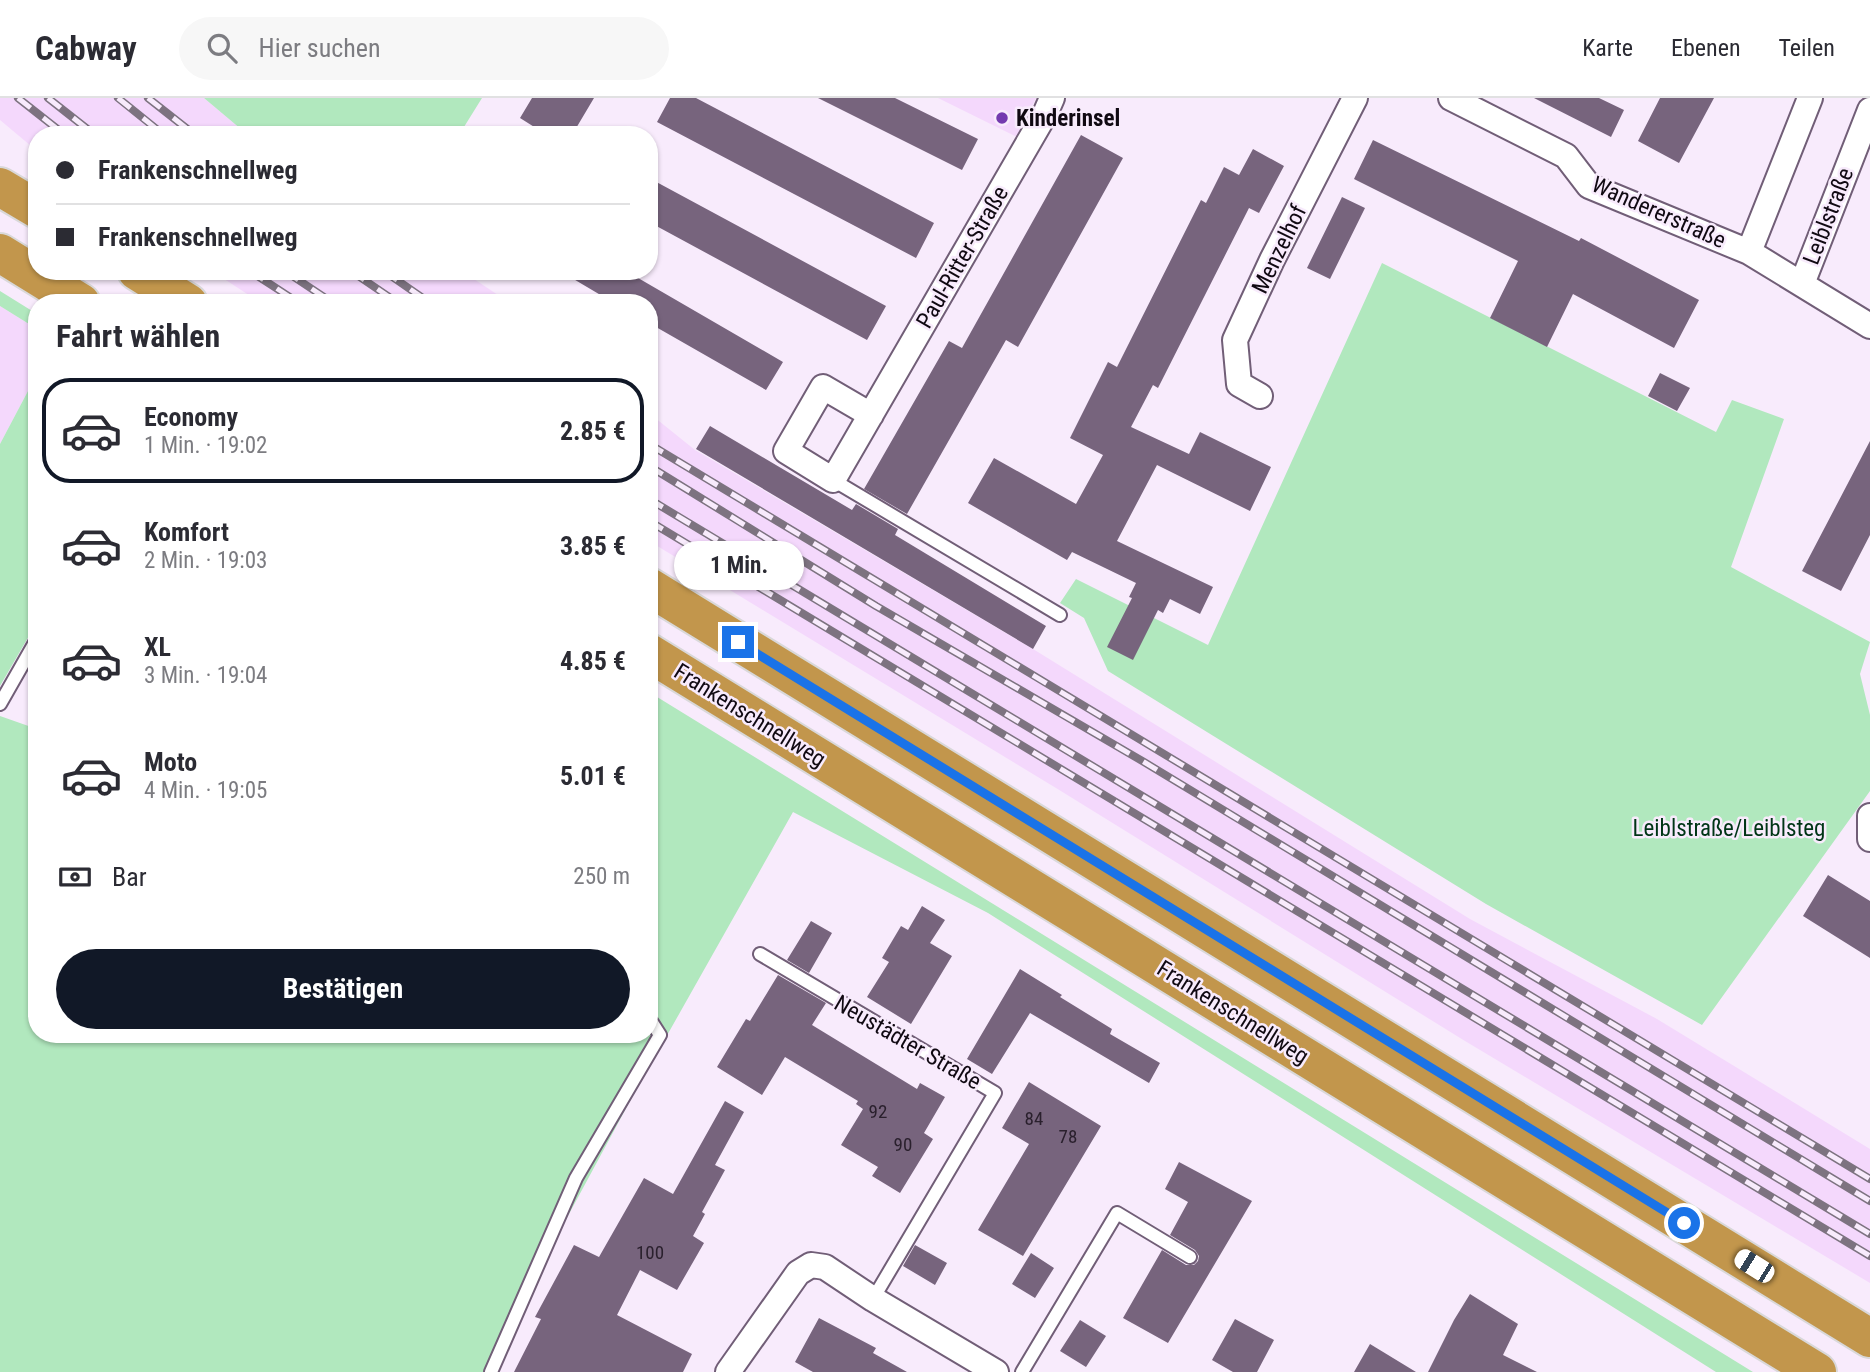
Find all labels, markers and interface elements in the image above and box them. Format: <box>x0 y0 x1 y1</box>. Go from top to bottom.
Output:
search box <box>179 17 669 80</box>
text: Cabway <box>35 29 137 68</box>
icon: search <box>203 29 241 67</box>
text: Hier suchen <box>259 33 381 63</box>
text: Karte <box>1582 34 1633 62</box>
text: Ebenen <box>1671 34 1741 62</box>
text: Teilen <box>1779 34 1835 62</box>
place label: Kinderinsel <box>1016 105 1120 132</box>
marker: Kinderinsel <box>994 110 1010 126</box>
text: Frankenschnellweg <box>98 155 298 185</box>
street label: Leiblstraße <box>1798 164 1859 268</box>
street label: Wandererstraße <box>1588 171 1730 254</box>
street label: Paul-Ritter-Straße <box>911 181 1014 333</box>
street label: Menzelhof <box>1246 200 1313 298</box>
text: Frankenschnellweg <box>98 222 298 252</box>
text: Fahrt wählen <box>56 317 220 355</box>
icon: car <box>60 399 123 462</box>
text: Economy <box>144 402 238 432</box>
text: 2.85 € <box>560 416 626 446</box>
text: 1 Min. · 19:02 <box>144 432 267 459</box>
icon: car <box>60 514 123 577</box>
text: Komfort <box>144 517 229 547</box>
text: 3.85 € <box>560 531 626 561</box>
callout: 1 Min. <box>673 540 803 589</box>
text: 2 Min. · 19:03 <box>144 547 267 574</box>
text: 1 Min. <box>710 552 768 579</box>
route end <box>722 626 754 658</box>
icon: car <box>60 629 123 692</box>
text: XL <box>144 632 171 662</box>
text: 4.85 € <box>560 646 626 676</box>
street label: Frankenschnellweg <box>669 658 830 773</box>
text: 3 Min. · 19:04 <box>144 662 267 689</box>
icon: car <box>60 744 123 807</box>
text: Moto <box>144 747 197 777</box>
text: 5.01 € <box>560 761 626 791</box>
text: 4 Min. · 19:05 <box>144 777 267 804</box>
park label: Leiblstraße/Leiblsteg <box>1633 815 1825 842</box>
icon: cash <box>56 858 94 896</box>
text: Bar <box>112 862 147 892</box>
text: 250 m <box>573 863 630 890</box>
button: Bestätigen <box>56 949 630 1029</box>
street label: Frankenschnellweg <box>1152 955 1313 1070</box>
street label: Neustädter Straße <box>830 990 986 1095</box>
house number: 92 <box>869 1100 887 1123</box>
house number: 84 <box>1025 1107 1043 1130</box>
house number: 78 <box>1059 1125 1077 1148</box>
house number: 90 <box>894 1133 912 1156</box>
route start <box>1668 1207 1700 1239</box>
house number: 100 <box>636 1241 664 1264</box>
car <box>1731 1246 1778 1286</box>

